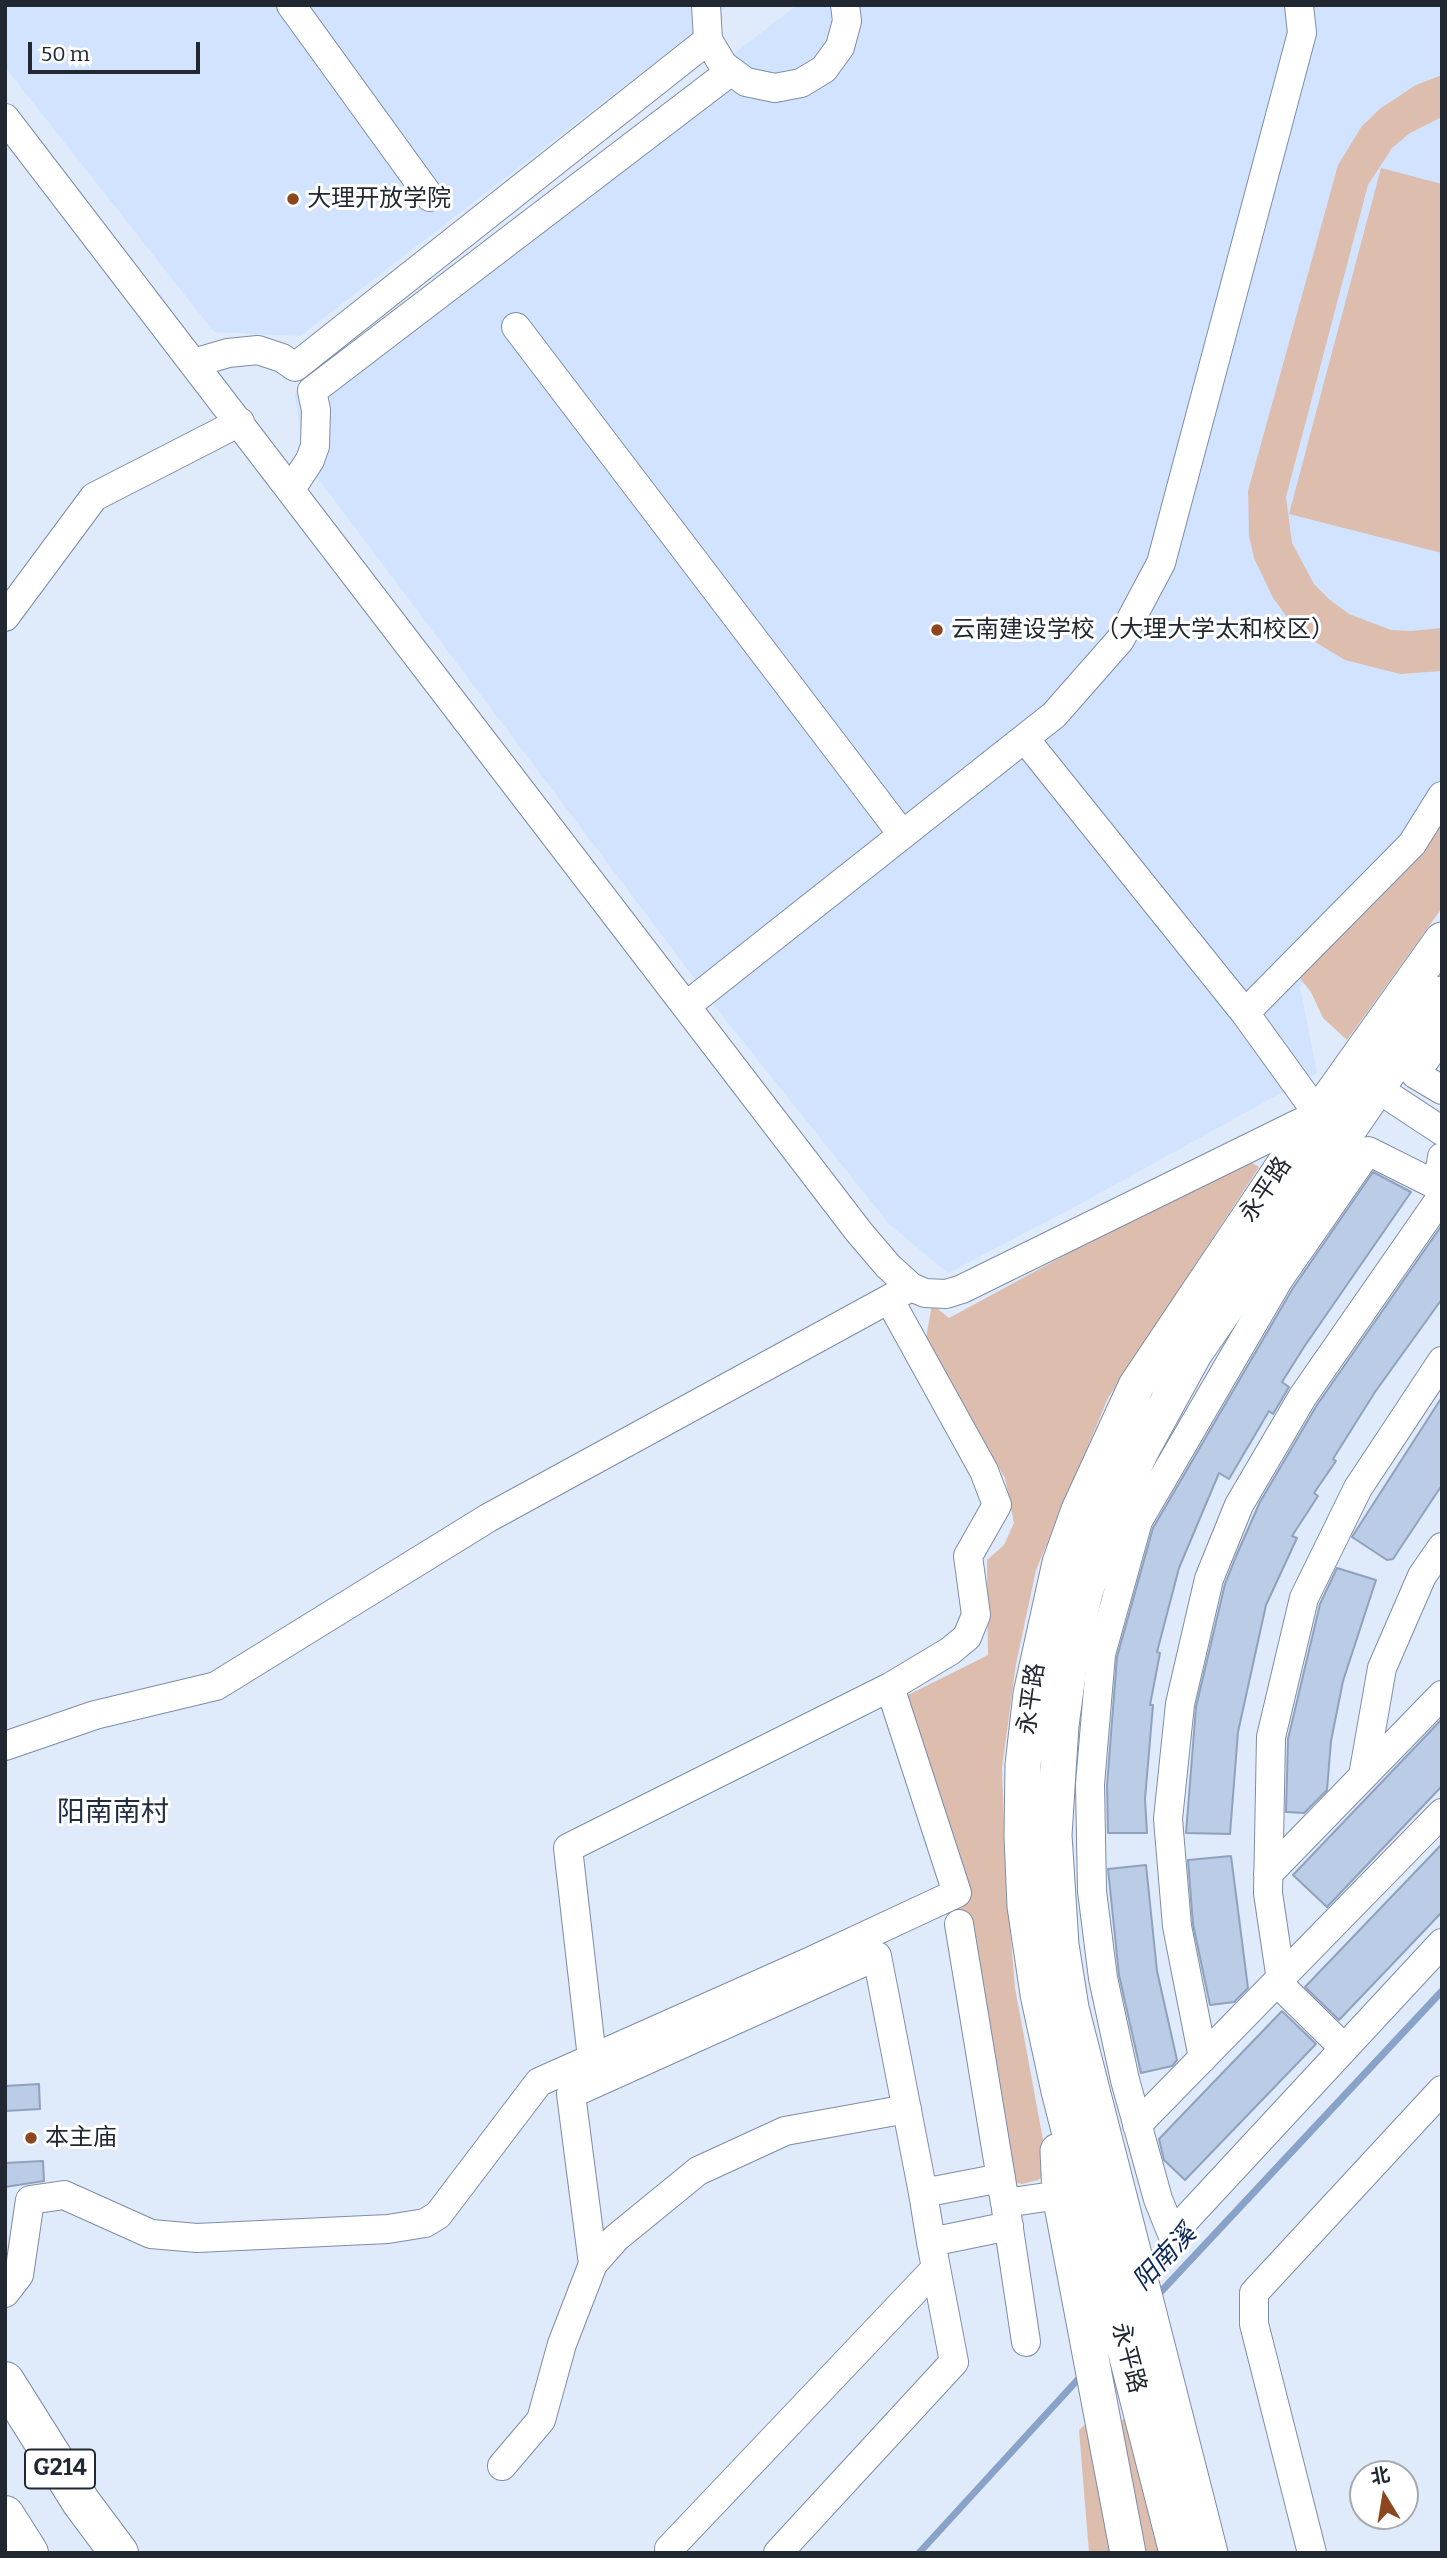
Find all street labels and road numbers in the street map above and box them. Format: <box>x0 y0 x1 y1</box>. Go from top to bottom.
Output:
street label: 永平路 <box>1234 1152 1298 1228</box>
street label: 永平路 <box>1013 1661 1051 1737</box>
street label: 永平路 <box>1105 2319 1151 2397</box>
road number: G214 <box>25 2450 95 2488</box>

